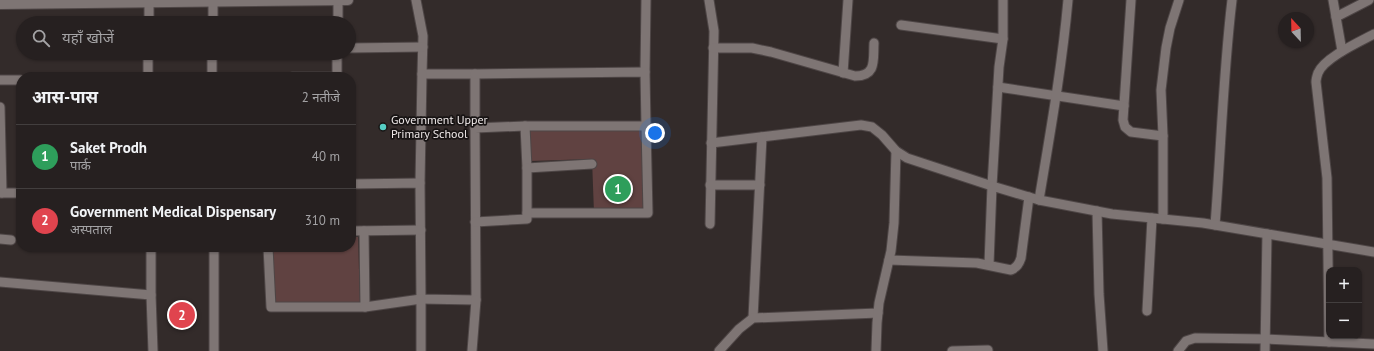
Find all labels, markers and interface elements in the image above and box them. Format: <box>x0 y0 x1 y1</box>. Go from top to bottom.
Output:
north arrow <box>1278 12 1314 48</box>
search box <box>16 16 356 60</box>
icon: search <box>30 27 52 49</box>
text: यहाँ खोजें <box>62 28 114 47</box>
text: आस-पास <box>32 86 98 108</box>
text: 2 नतीजे <box>302 89 340 106</box>
place label: Government Upper Primary School <box>391 112 488 141</box>
marker: Government Upper Primary School <box>378 122 388 132</box>
your location <box>645 123 665 143</box>
text: Saket Prodh <box>70 138 147 157</box>
text: 1 <box>41 148 49 165</box>
text: 40 m <box>312 148 340 165</box>
text: पार्क <box>70 157 91 174</box>
pin: 1 <box>605 174 631 204</box>
text: Government Medical Dispensary <box>70 202 276 221</box>
text: 2 <box>41 212 49 229</box>
text: 310 m <box>305 212 340 229</box>
text: अस्पताल <box>70 221 112 238</box>
map controls <box>1326 267 1362 339</box>
button: + <box>1326 267 1362 303</box>
pin: 2 <box>169 300 195 330</box>
button: − <box>1326 303 1362 339</box>

